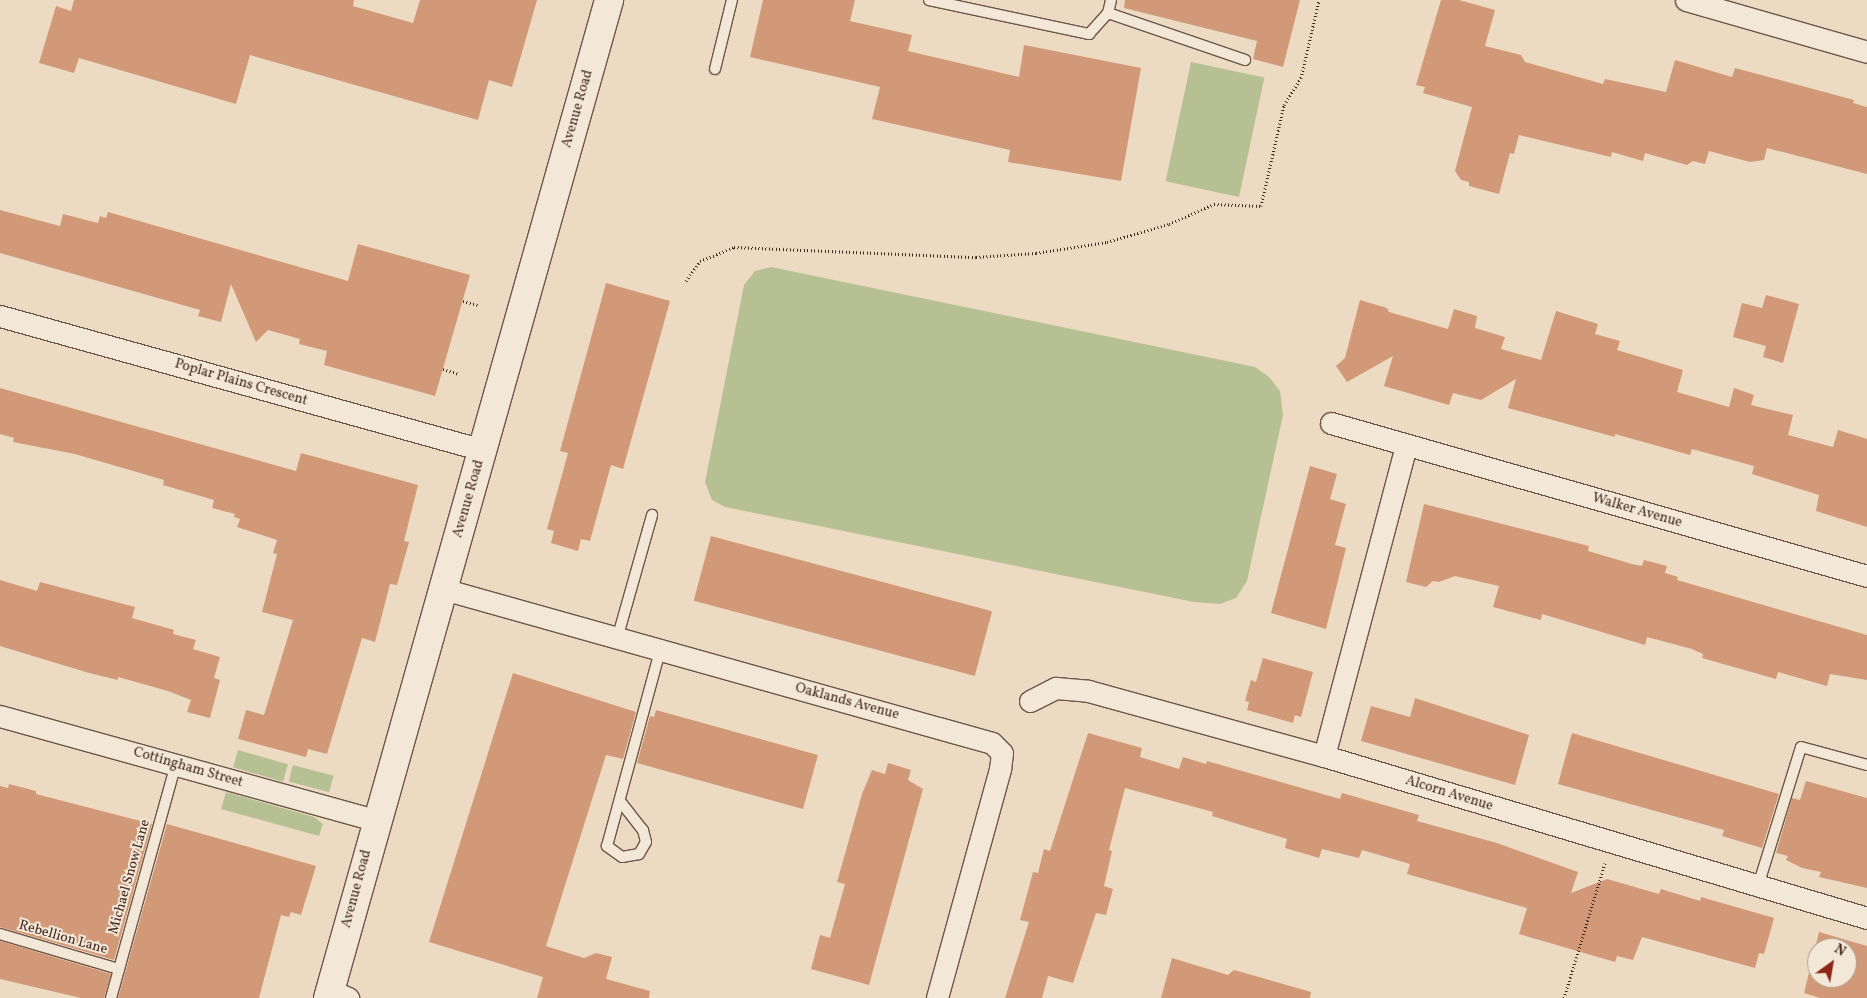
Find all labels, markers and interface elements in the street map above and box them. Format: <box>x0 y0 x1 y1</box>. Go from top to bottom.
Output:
street label: Avenue Road <box>559 68 597 150</box>
street label: Poplar Plains Crescent <box>173 356 309 410</box>
street label: Avenue Road <box>450 458 488 540</box>
street label: Walker Avenue <box>1590 490 1684 532</box>
street label: Oaklands Avenue <box>793 680 901 724</box>
street label: Cottingham Street <box>131 744 245 792</box>
street label: Alcorn Avenue <box>1403 773 1495 815</box>
street label: Michael Snow Lane <box>106 818 154 936</box>
street label: Avenue Road <box>339 848 375 930</box>
street label: Rebellion Lane <box>17 917 109 959</box>
north arrow <box>1807 938 1857 988</box>
text: N <box>1830 940 1849 961</box>

